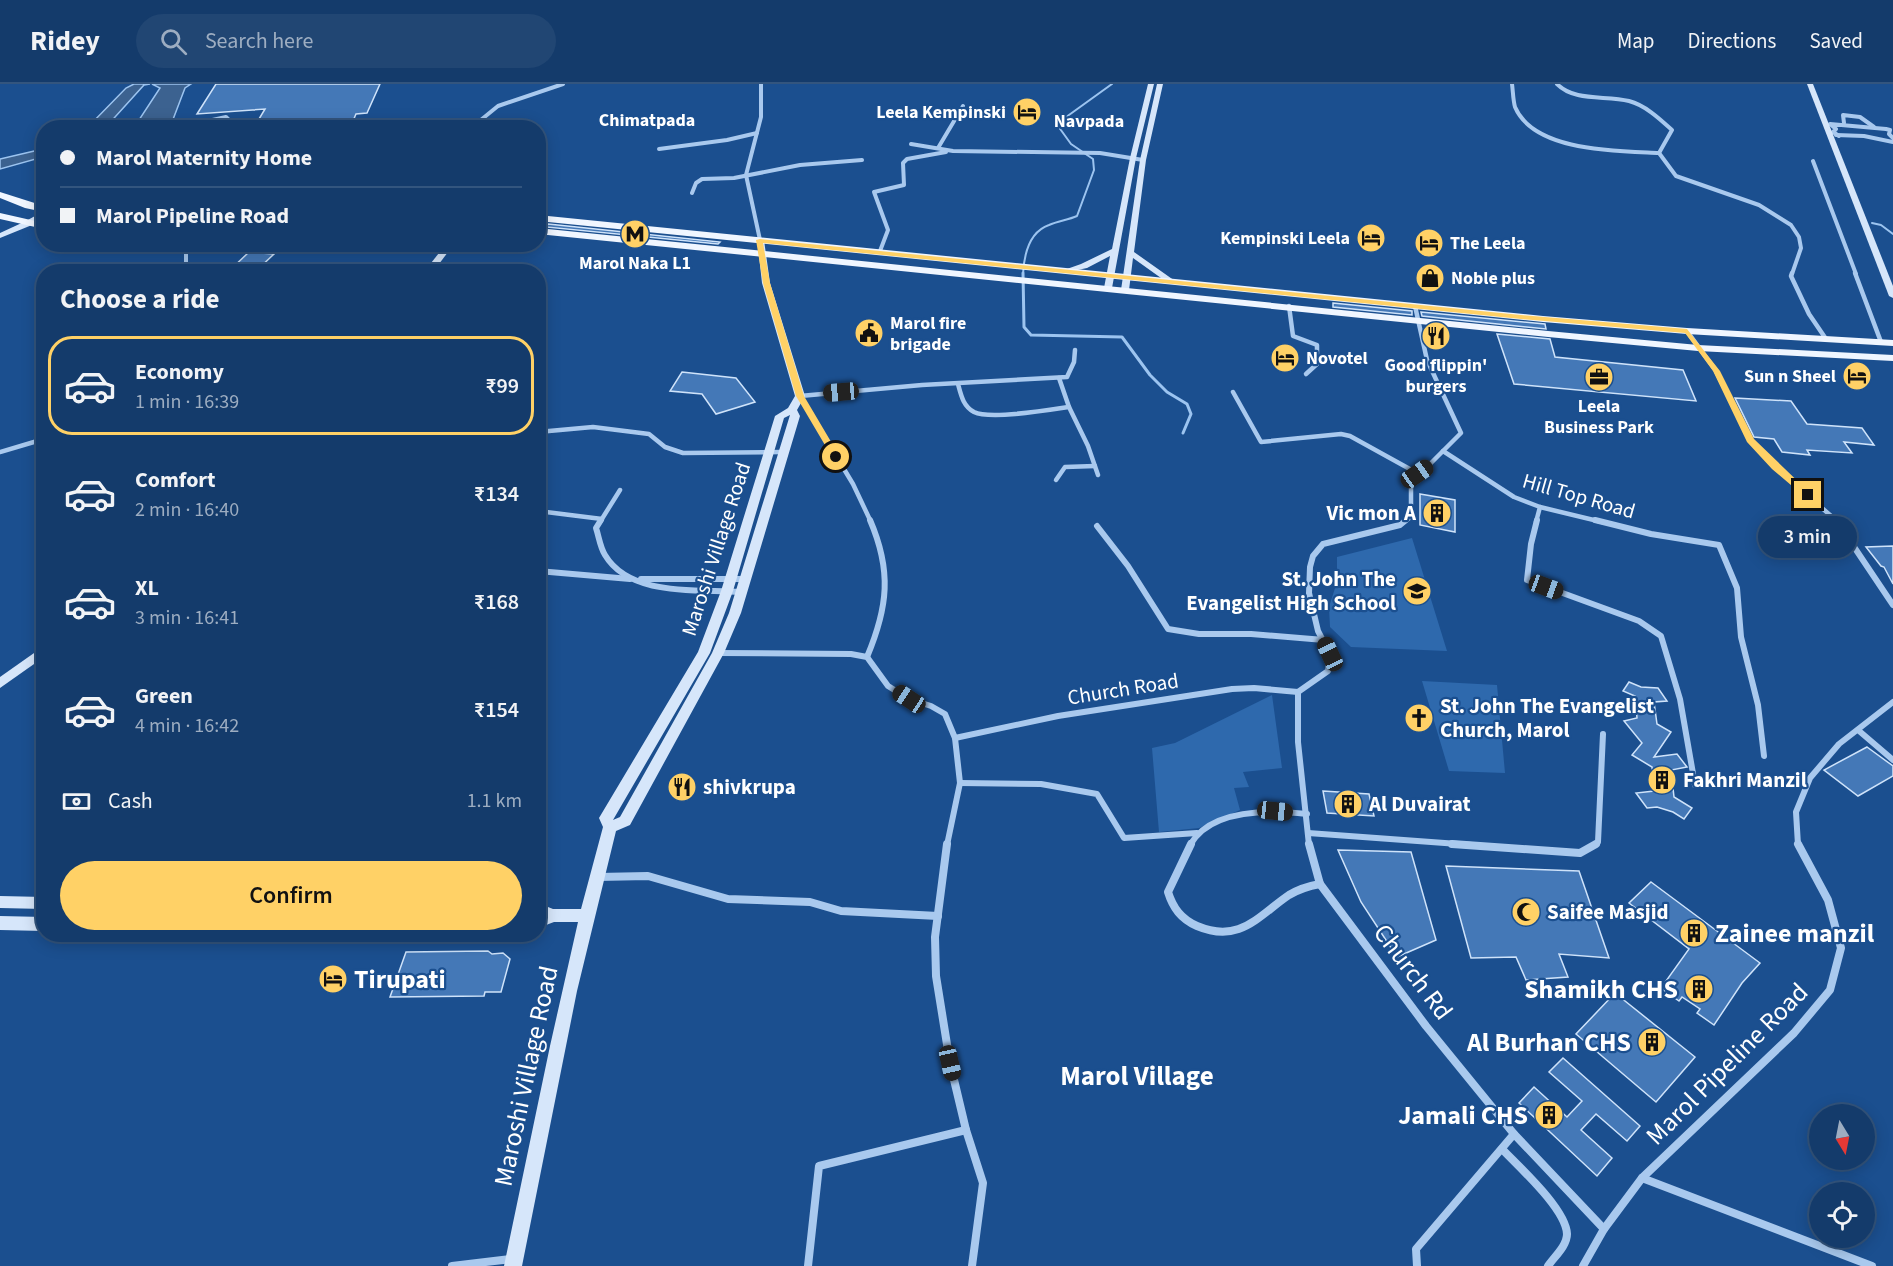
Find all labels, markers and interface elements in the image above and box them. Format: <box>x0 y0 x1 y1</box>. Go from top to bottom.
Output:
search box <box>136 14 556 68</box>
text: Ridey <box>30 21 100 61</box>
icon: search <box>157 25 190 58</box>
text: Search here <box>205 25 313 57</box>
text: Map <box>1617 26 1655 56</box>
text: Directions <box>1688 26 1776 56</box>
text: Saved <box>1809 26 1863 56</box>
hotel icon: Leela Kempinski <box>1011 96 1043 128</box>
place label: Leela Kempinski <box>876 100 1006 125</box>
district label: Chimatpada <box>599 108 695 133</box>
district label: Navpada <box>1054 109 1124 134</box>
text: Marol Maternity Home <box>96 142 312 174</box>
text: Marol Pipeline Road <box>96 200 289 232</box>
metro station icon: Marol Naka L1 <box>619 218 651 250</box>
hotel icon: Kempinski Leela <box>1355 222 1387 254</box>
place label: Kempinski Leela <box>1220 226 1350 251</box>
hotel icon: The Leela <box>1413 227 1445 259</box>
place label: The Leela <box>1450 231 1526 256</box>
place label: Marol Naka L1 <box>579 251 691 276</box>
shop icon: Noble plus <box>1414 262 1446 294</box>
place label: Noble plus <box>1451 266 1535 291</box>
text: Choose a ride <box>60 280 220 319</box>
place label: Marol fire brigade <box>890 311 966 357</box>
public building icon: Marol fire brigade <box>853 317 885 349</box>
restaurant icon: Good flippin' burgers <box>1420 320 1452 352</box>
hotel icon: Novotel <box>1269 342 1301 374</box>
place label: Novotel <box>1306 346 1368 371</box>
place label: Good flippin' burgers <box>1385 353 1487 399</box>
text: Economy <box>135 356 224 388</box>
icon: car <box>63 359 117 413</box>
hotel icon: Sun n Sheel <box>1841 360 1873 392</box>
office icon: Leela Business Park <box>1583 361 1615 393</box>
place label: Sun n Sheel <box>1744 364 1836 389</box>
text: ₹99 <box>485 370 519 402</box>
car <box>822 381 860 403</box>
text: 1 min · 16:39 <box>135 388 239 416</box>
place label: Leela Business Park <box>1544 394 1654 440</box>
route start <box>822 443 849 470</box>
car <box>1397 456 1437 492</box>
street label: Maroshi Village Road <box>674 458 758 640</box>
text: Comfort <box>135 464 216 496</box>
street label: Hill Top Road <box>1519 466 1639 526</box>
icon: car <box>63 467 117 521</box>
text: ₹134 <box>474 478 519 510</box>
route end <box>1794 481 1821 508</box>
text: 2 min · 16:40 <box>135 496 239 524</box>
building icon: Vic mon A <box>1421 497 1453 529</box>
place label: Vic mon A <box>1326 498 1417 528</box>
callout: 3 min <box>1758 516 1858 558</box>
text: 3 min <box>1784 523 1831 551</box>
place label: St. John The Evangelist High School <box>1186 564 1396 618</box>
text: XL <box>135 572 159 604</box>
car <box>1526 572 1566 602</box>
icon: car <box>63 575 117 629</box>
school or university icon: St. John The Evangelist High School <box>1401 575 1433 607</box>
text: ₹168 <box>474 586 519 618</box>
text: 3 min · 16:41 <box>135 604 239 632</box>
car <box>1314 634 1346 674</box>
street label: Church Road <box>1065 665 1181 713</box>
text: Green <box>135 680 193 712</box>
car <box>889 682 929 716</box>
icon: car <box>63 683 117 737</box>
place label: St. John The Evangelist Church, Marol <box>1440 691 1654 745</box>
text: ₹154 <box>474 694 519 726</box>
church icon: St. John The Evangelist Church, Marol <box>1403 702 1435 734</box>
text: 4 min · 16:42 <box>135 712 239 740</box>
building icon: Fakhri Manzil <box>1646 764 1678 796</box>
place label: Fakhri Manzil <box>1683 765 1807 795</box>
restaurant icon: shivkrupa <box>666 771 698 803</box>
place label: shivkrupa <box>703 772 796 802</box>
icon: cash <box>60 785 93 818</box>
text: Cash <box>108 785 153 817</box>
text: 1.1 km <box>467 787 522 815</box>
building icon: Al Duvairat <box>1332 788 1364 820</box>
place label: Al Duvairat <box>1368 789 1470 819</box>
car <box>1256 800 1294 822</box>
button: Confirm <box>60 861 522 930</box>
mosque icon: Saifee Masjid <box>1510 896 1542 928</box>
place label: Saifee Masjid <box>1547 897 1669 927</box>
place label: Zainee manzil <box>1715 915 1875 952</box>
street label: Church Rd <box>1365 916 1461 1028</box>
building icon: Zainee manzil <box>1678 917 1710 949</box>
place label: Tirupati <box>354 961 446 998</box>
street label: Maroshi Village Road <box>485 962 567 1190</box>
hotel icon: Tirupati <box>317 963 349 995</box>
place label: Shamikh CHS <box>1524 971 1678 1008</box>
building icon: Shamikh CHS <box>1683 973 1715 1005</box>
street label: Marol Pipeline Road <box>1637 974 1817 1154</box>
place label: Al Burhan CHS <box>1466 1024 1631 1061</box>
building icon: Al Burhan CHS <box>1636 1026 1668 1058</box>
car <box>937 1043 963 1083</box>
district label: Marol Village <box>1060 1057 1214 1096</box>
place label: Jamali CHS <box>1398 1097 1528 1134</box>
building icon: Jamali CHS <box>1533 1099 1565 1131</box>
north arrow <box>1809 1104 1875 1170</box>
map controls <box>1809 1104 1875 1248</box>
button: locate <box>1809 1182 1875 1248</box>

